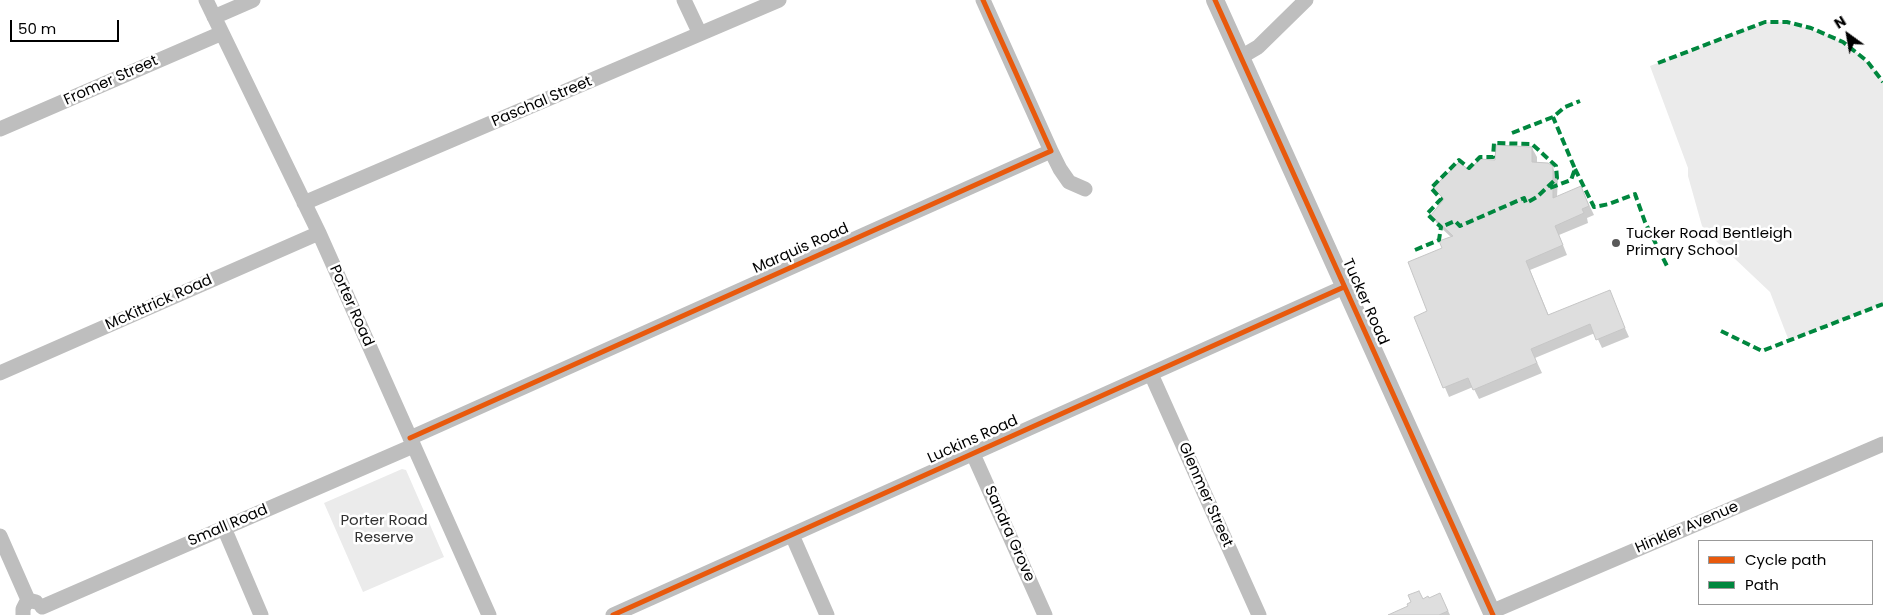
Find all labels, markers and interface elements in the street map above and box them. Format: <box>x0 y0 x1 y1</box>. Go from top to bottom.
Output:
scale bar <box>12 10 121 42</box>
north arrow <box>1823 10 1873 60</box>
text: N <box>1830 11 1850 34</box>
text: 50 m <box>18 18 56 39</box>
street label: Fromer Street <box>61 52 161 110</box>
street label: Paschal Street <box>489 73 595 131</box>
street label: Marquis Road <box>750 220 852 278</box>
place label: Tucker Road Bentleigh Primary School <box>1626 225 1792 260</box>
marker: Tucker Road Bentleigh Primary School <box>1610 237 1622 249</box>
street label: Tucker Road <box>1338 256 1392 348</box>
street label: Porter Road <box>325 262 377 350</box>
street label: McKittrick Road <box>103 271 215 335</box>
street label: Luckins Road <box>925 412 1021 468</box>
street label: Glenmer Street <box>1174 440 1236 550</box>
street label: Sandra Grove <box>980 483 1038 585</box>
street label: Hinkler Avenue <box>1633 498 1741 558</box>
street label: Small Road <box>185 501 271 551</box>
park label: Porter Road Reserve <box>340 512 428 547</box>
legend <box>1698 540 1873 605</box>
text: Cycle path <box>1745 549 1826 570</box>
text: Path <box>1745 574 1779 595</box>

